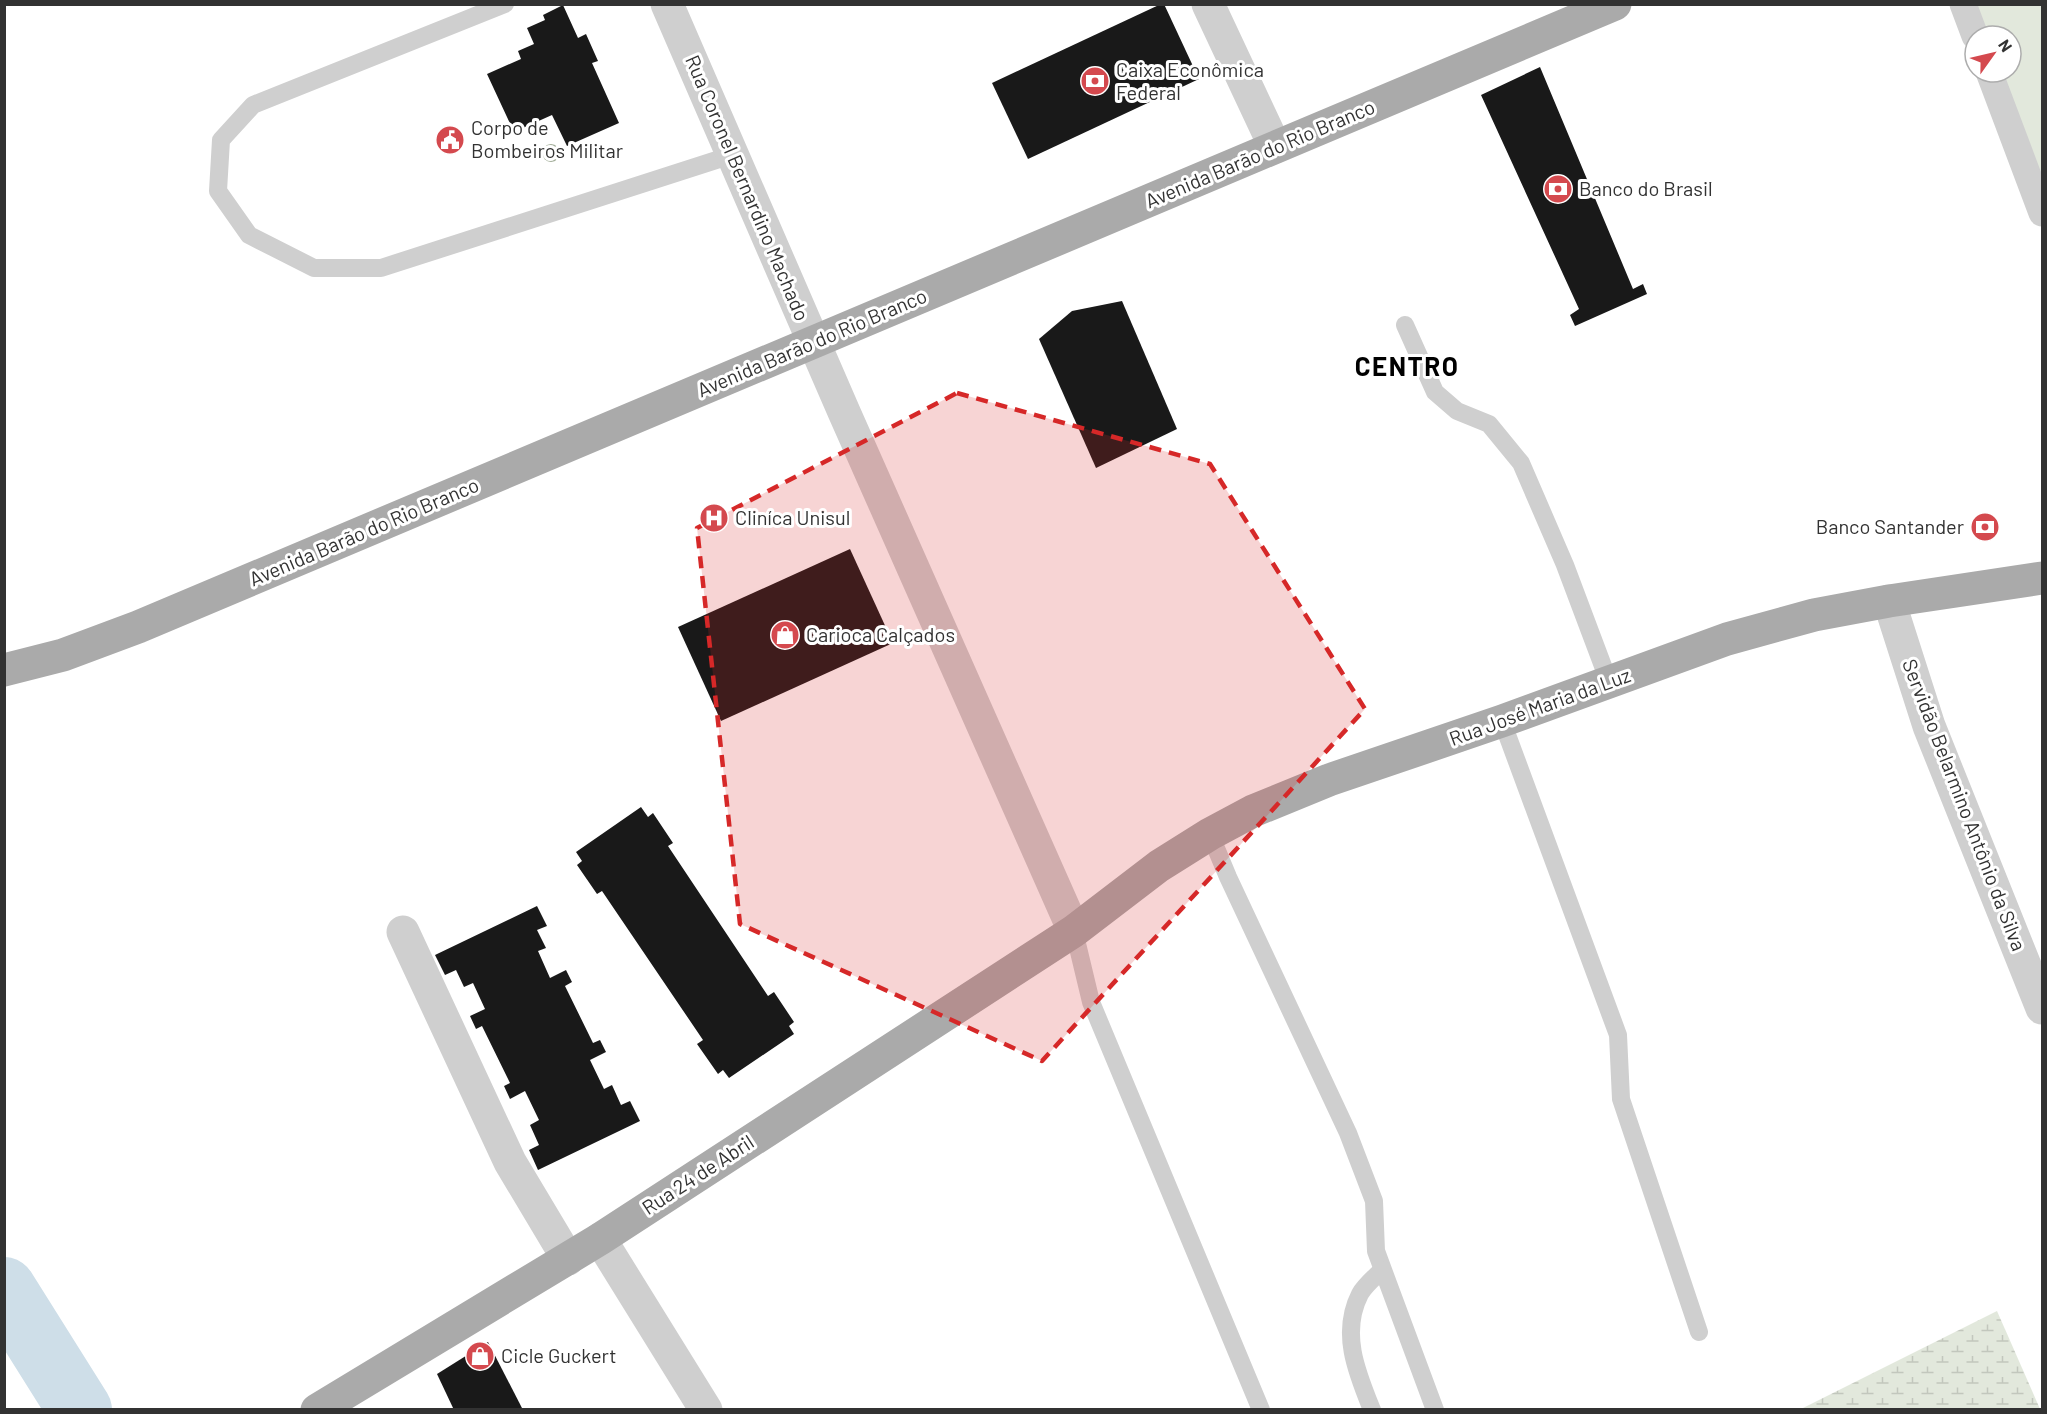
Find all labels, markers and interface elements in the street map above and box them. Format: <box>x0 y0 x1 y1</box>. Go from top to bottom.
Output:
north arrow <box>1963 24 2023 84</box>
text: N <box>1995 36 2017 55</box>
street label: Rua Coronel Bernardino Machado <box>681 51 815 324</box>
place label: Caixa Econômica Federal <box>1116 57 1264 104</box>
bank icon: Caixa Econômica Federal <box>1079 65 1111 97</box>
street label: Avenida Barão do Rio Branco <box>1141 94 1378 212</box>
place label: Corpo de Bombeiros Militar <box>471 115 623 162</box>
public building icon: Corpo de Bombeiros Militar <box>434 124 466 156</box>
bank icon: Banco do Brasil <box>1542 173 1574 205</box>
place label: Banco do Brasil <box>1579 176 1713 200</box>
street label: Avenida Barão do Rio Branco <box>693 283 930 401</box>
district label: CENTRO <box>1355 350 1459 381</box>
street label: Avenida Barão do Rio Branco <box>245 472 482 590</box>
hospital icon: Cliníca Unisul <box>698 502 730 534</box>
place label: Cliníca Unisul <box>735 505 850 529</box>
bank icon: Banco Santander <box>1969 511 2001 543</box>
place label: Banco Santander <box>1816 514 1964 538</box>
shop icon: Carioca Calçados <box>769 619 801 651</box>
place label: Carioca Calçados <box>806 622 955 646</box>
street label: Servidão Belarmino Antônio da Silva <box>1898 655 2032 954</box>
street label: Rua José Maria da Luz <box>1446 662 1634 750</box>
street label: Rua 24 de Abril <box>637 1129 758 1219</box>
shop icon: Cicle Guckert <box>464 1340 496 1372</box>
place label: Cicle Guckert <box>501 1343 616 1367</box>

